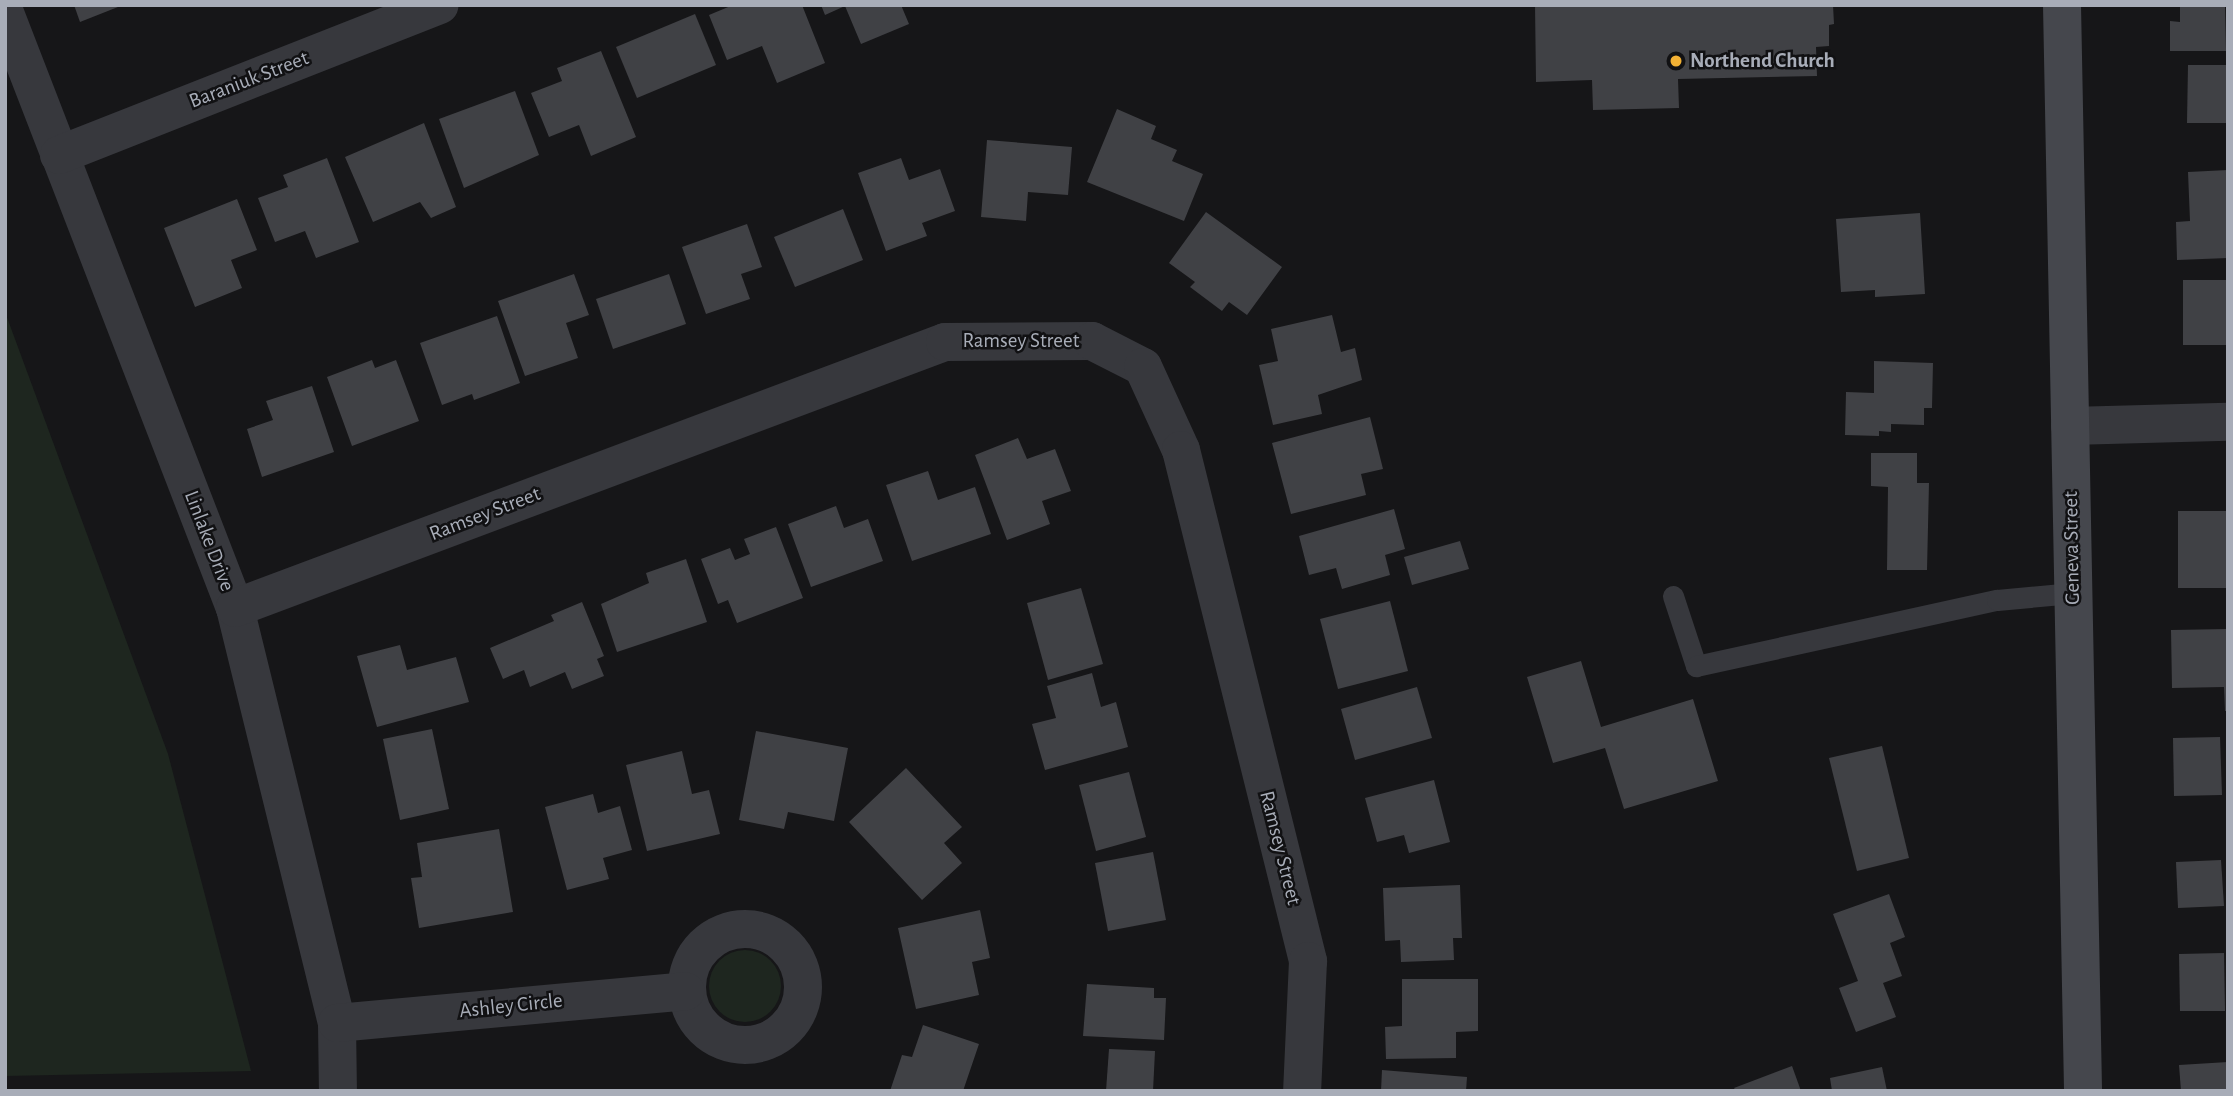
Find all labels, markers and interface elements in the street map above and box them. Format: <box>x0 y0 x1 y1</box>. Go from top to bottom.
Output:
street label: Baraniuk Street <box>186 46 312 114</box>
place label: Northend Church <box>1690 48 1835 74</box>
marker: Northend Church <box>1668 53 1684 69</box>
street label: Ramsey Street <box>963 328 1079 354</box>
street label: Ramsey Street <box>426 481 544 547</box>
street label: Linlake Drive <box>178 487 240 595</box>
street label: Geneva Street <box>2058 491 2086 605</box>
street label: Ramsey Street <box>1254 788 1306 908</box>
street label: Ashley Circle <box>458 988 564 1024</box>

